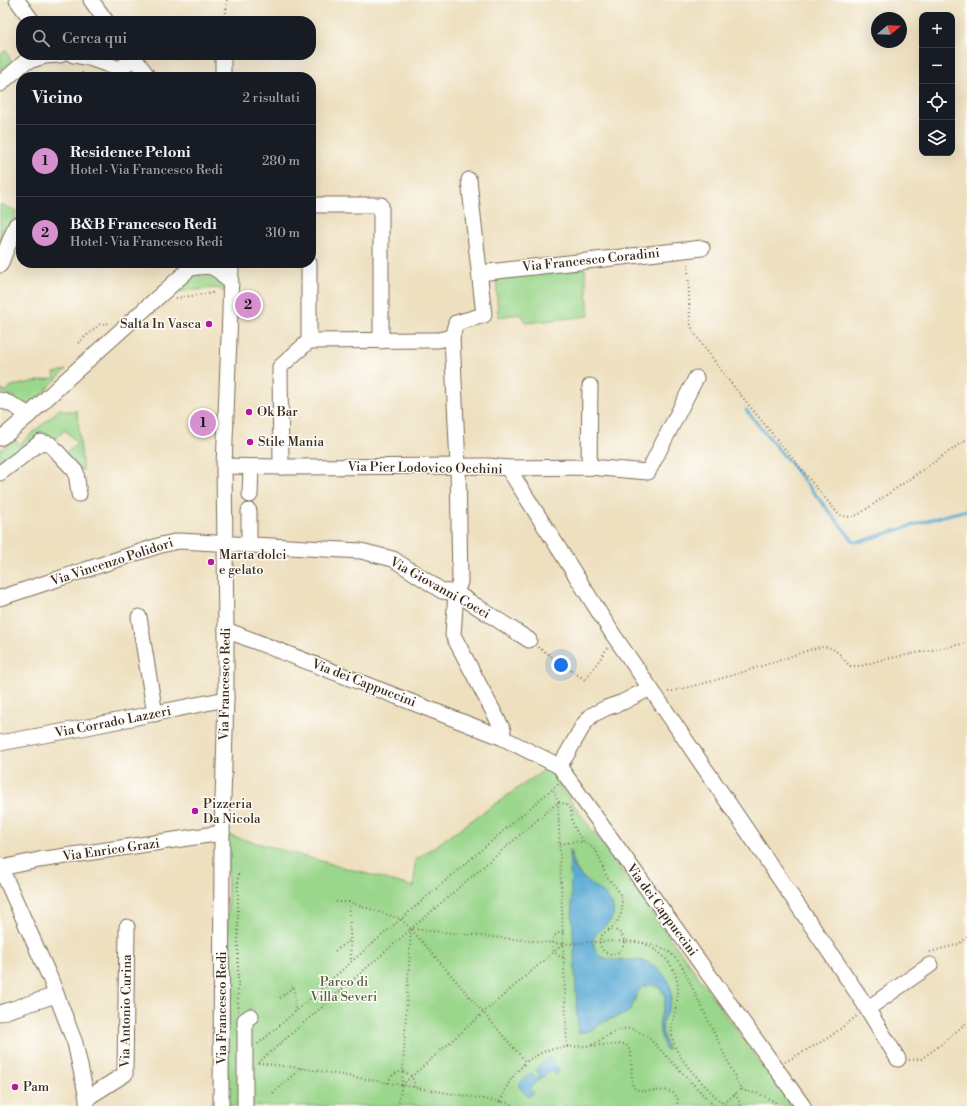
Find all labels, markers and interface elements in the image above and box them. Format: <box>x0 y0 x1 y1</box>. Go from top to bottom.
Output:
north arrow <box>871 12 907 48</box>
map controls <box>919 12 955 156</box>
button: + <box>919 12 955 48</box>
search box <box>16 16 316 60</box>
icon: search <box>30 27 52 49</box>
text: Cerca qui <box>62 29 127 48</box>
button: − <box>919 48 955 84</box>
button: locate <box>919 84 955 120</box>
text: Vicino <box>32 87 83 109</box>
text: 2 risultati <box>243 90 300 106</box>
button: layers <box>919 120 955 156</box>
text: Residence Peloni <box>70 143 191 162</box>
text: 1 <box>42 153 48 169</box>
text: 280 m <box>262 153 300 169</box>
text: Hotel · Via Francesco Redi <box>70 162 223 178</box>
text: B&B Francesco Redi <box>70 215 217 234</box>
text: 2 <box>41 225 49 241</box>
text: 310 m <box>265 225 300 241</box>
text: Hotel · Via Francesco Redi <box>70 234 223 250</box>
street label: Via Francesco Coradini <box>521 245 660 275</box>
pin: 2 <box>235 290 261 320</box>
place label: Salta In Vasca <box>120 316 201 332</box>
marker: Salta In Vasca <box>204 319 214 329</box>
place label: Ok Bar <box>257 404 298 420</box>
marker: Ok Bar <box>244 407 254 417</box>
pin: 1 <box>190 408 216 438</box>
place label: Stile Mania <box>258 434 325 450</box>
marker: Stile Mania <box>245 437 255 447</box>
street label: Via Pier Lodovico Occhini <box>346 459 503 477</box>
street label: Via Vincenzo Polidori <box>48 535 175 590</box>
place label: Marta dolci e gelato <box>219 547 287 578</box>
street label: Via Giovanni Cocci <box>386 553 493 622</box>
marker: Marta dolci e gelato <box>206 557 216 567</box>
street label: Via Francesco Redi <box>216 627 234 742</box>
street label: Via dei Cappuccini <box>309 655 418 710</box>
your location <box>551 655 571 675</box>
street label: Via Corrado Lazzeri <box>53 703 173 741</box>
place label: Pizzeria Da Nicola <box>203 796 261 827</box>
marker: Pizzeria Da Nicola <box>190 806 200 816</box>
street label: Via Enrico Grazi <box>60 835 161 865</box>
street label: Via dei Cappuccini <box>622 860 701 959</box>
street label: Via Francesco Redi <box>214 952 230 1065</box>
street label: Via Antonio Curina <box>117 954 135 1069</box>
park label: Parco di Villa Severi <box>310 974 377 1005</box>
place label: Pam <box>23 1079 50 1095</box>
marker: Pam <box>10 1082 20 1092</box>

